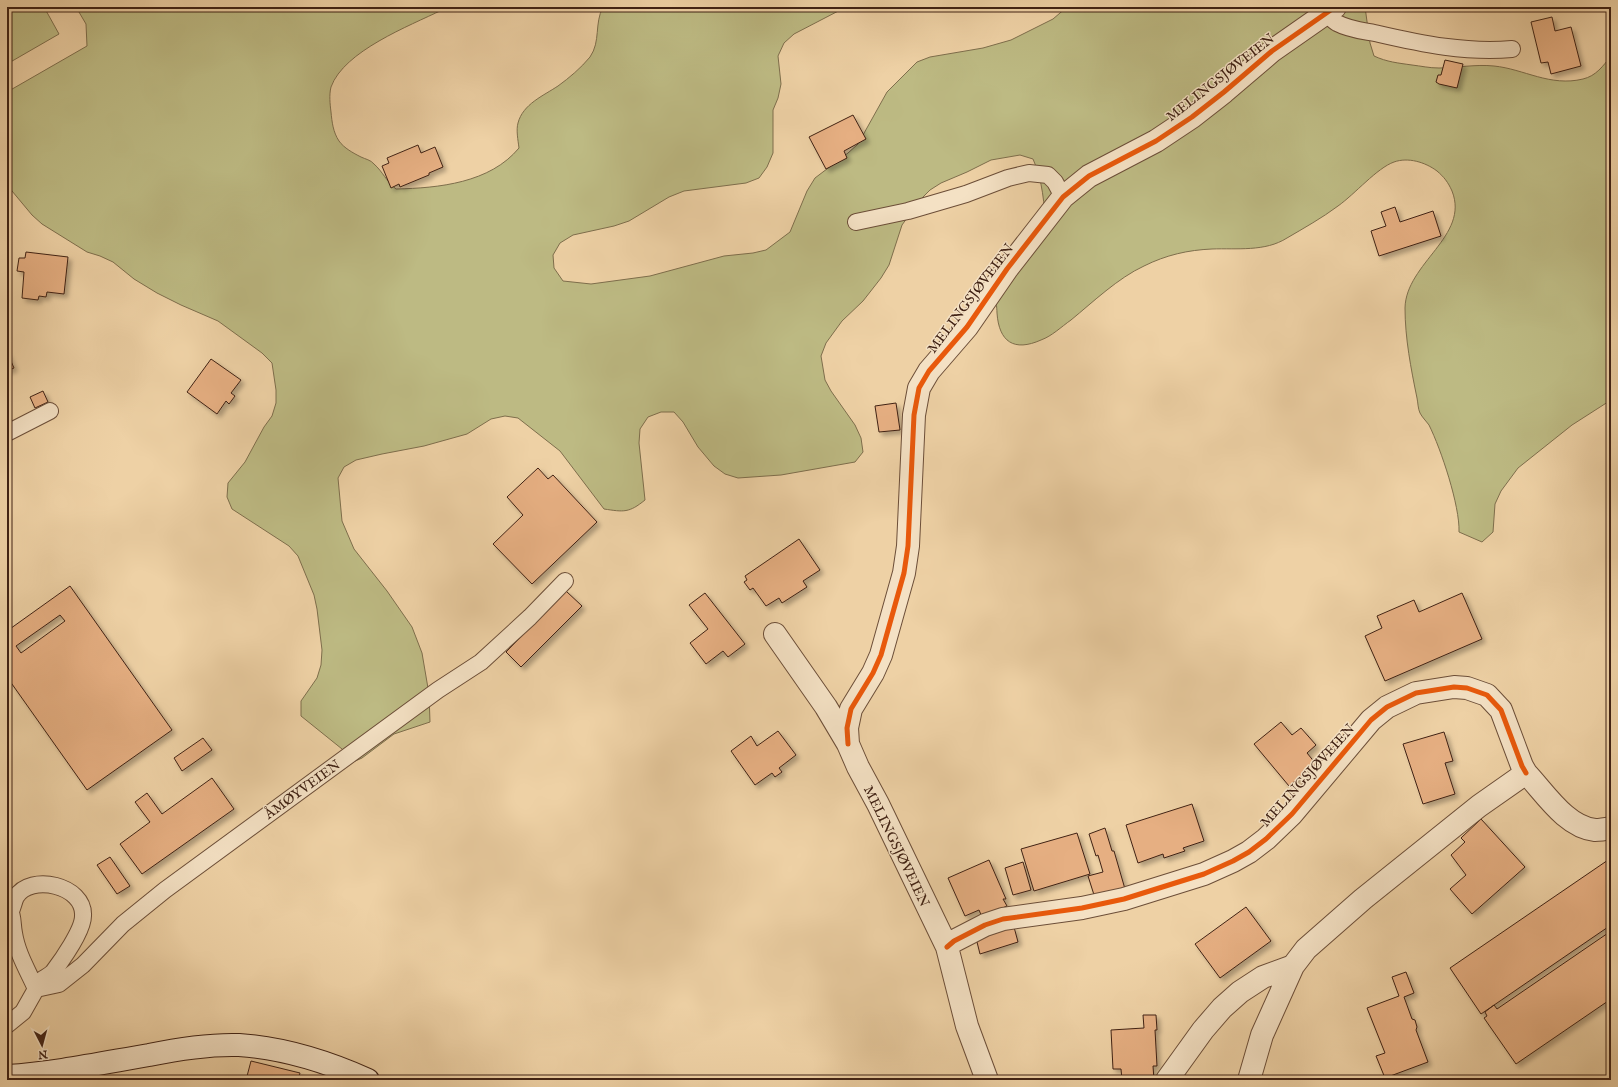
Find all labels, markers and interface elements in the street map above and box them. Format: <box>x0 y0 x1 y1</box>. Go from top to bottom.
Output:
street label: MELINGSJØVEIEN <box>1163 30 1278 126</box>
street label: MELINGSJØVEIEN <box>924 240 1018 357</box>
street label: MELINGSJØVEIEN <box>1257 720 1359 831</box>
street label: ÅMØYVEIEN <box>260 755 344 824</box>
street label: MELINGSJØVEIEN <box>859 783 933 910</box>
north arrow <box>22 1025 62 1065</box>
text: N <box>37 1046 49 1061</box>

